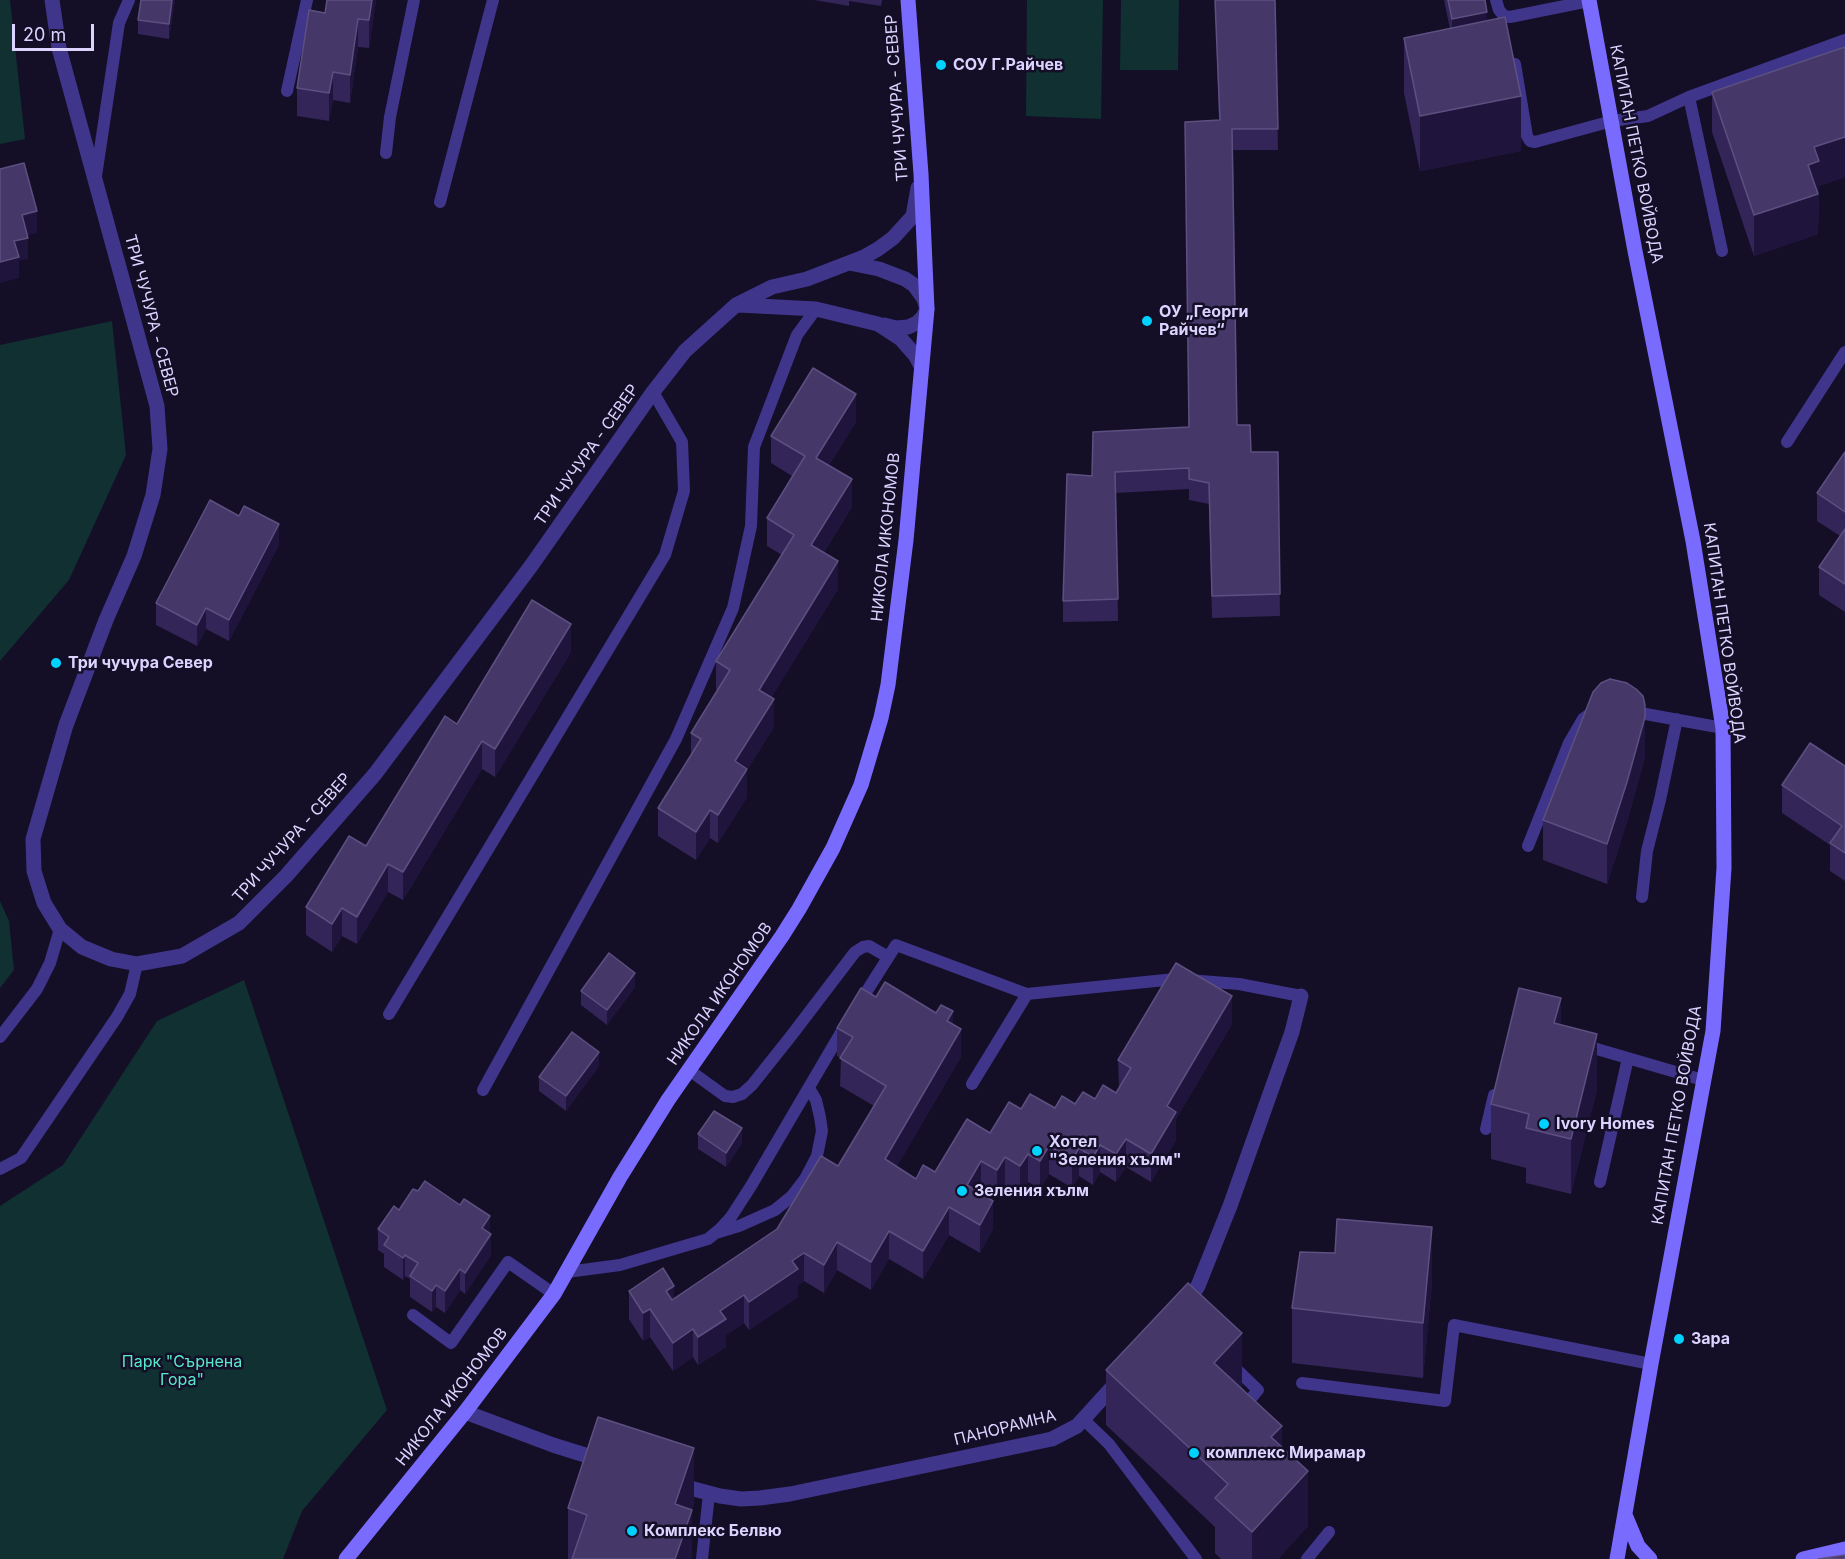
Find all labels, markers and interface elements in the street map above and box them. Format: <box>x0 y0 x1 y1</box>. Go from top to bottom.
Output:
scale bar <box>15 12 98 50</box>
street label: ТРИ ЧУЧУРА - СЕВЕР <box>882 14 912 182</box>
text: 20 m <box>23 24 66 45</box>
street label: КАПИТАН ПЕТКО ВОЙВОДА <box>1605 43 1667 265</box>
place label: СОУ Г.Райчев <box>953 55 1063 75</box>
marker: СОУ Г.Райчев <box>934 58 948 72</box>
street label: ТРИ ЧУЧУРА - СЕВЕР <box>120 233 182 399</box>
place label: ОУ „Георги Райчев“ <box>1159 302 1249 340</box>
marker: ОУ „Георги Райчев“ <box>1140 314 1154 328</box>
street label: ТРИ ЧУЧУРА - СЕВЕР <box>531 381 643 529</box>
street label: НИКОЛА ИКОНОМОВ <box>868 452 904 622</box>
street label: КАПИТАН ПЕТКО ВОЙВОДА <box>1699 521 1749 745</box>
place label: Три чучура Север <box>68 653 213 673</box>
marker: Три чучура Север <box>49 656 63 670</box>
street label: ТРИ ЧУЧУРА - СЕВЕР <box>229 769 355 907</box>
street label: НИКОЛА ИКОНОМОВ <box>663 919 777 1069</box>
street label: КАПИТАН ПЕТКО ВОЙВОДА <box>1648 1004 1706 1226</box>
place label: Ivory Homes <box>1556 1114 1655 1134</box>
marker: Ivory Homes <box>1537 1117 1551 1131</box>
place label: Хотел "Зеления хълм" <box>1049 1132 1182 1170</box>
marker: Хотел "Зеления хълм" <box>1030 1144 1044 1158</box>
place label: Зеления хълм <box>974 1181 1089 1201</box>
marker: Зеления хълм <box>955 1184 969 1198</box>
street label: НИКОЛА ИКОНОМОВ <box>392 1324 512 1470</box>
place label: Зара <box>1691 1329 1730 1349</box>
marker: Зара <box>1672 1332 1686 1346</box>
park label: Парк "Сърнена Гора" <box>122 1352 242 1390</box>
street label: ПАНОРАМНА <box>952 1406 1058 1450</box>
place label: комплекс Мирамар <box>1206 1443 1366 1463</box>
marker: комплекс Мирамар <box>1187 1446 1201 1460</box>
place label: Комплекс Белвю <box>644 1521 782 1541</box>
marker: Комплекс Белвю <box>625 1524 639 1538</box>

